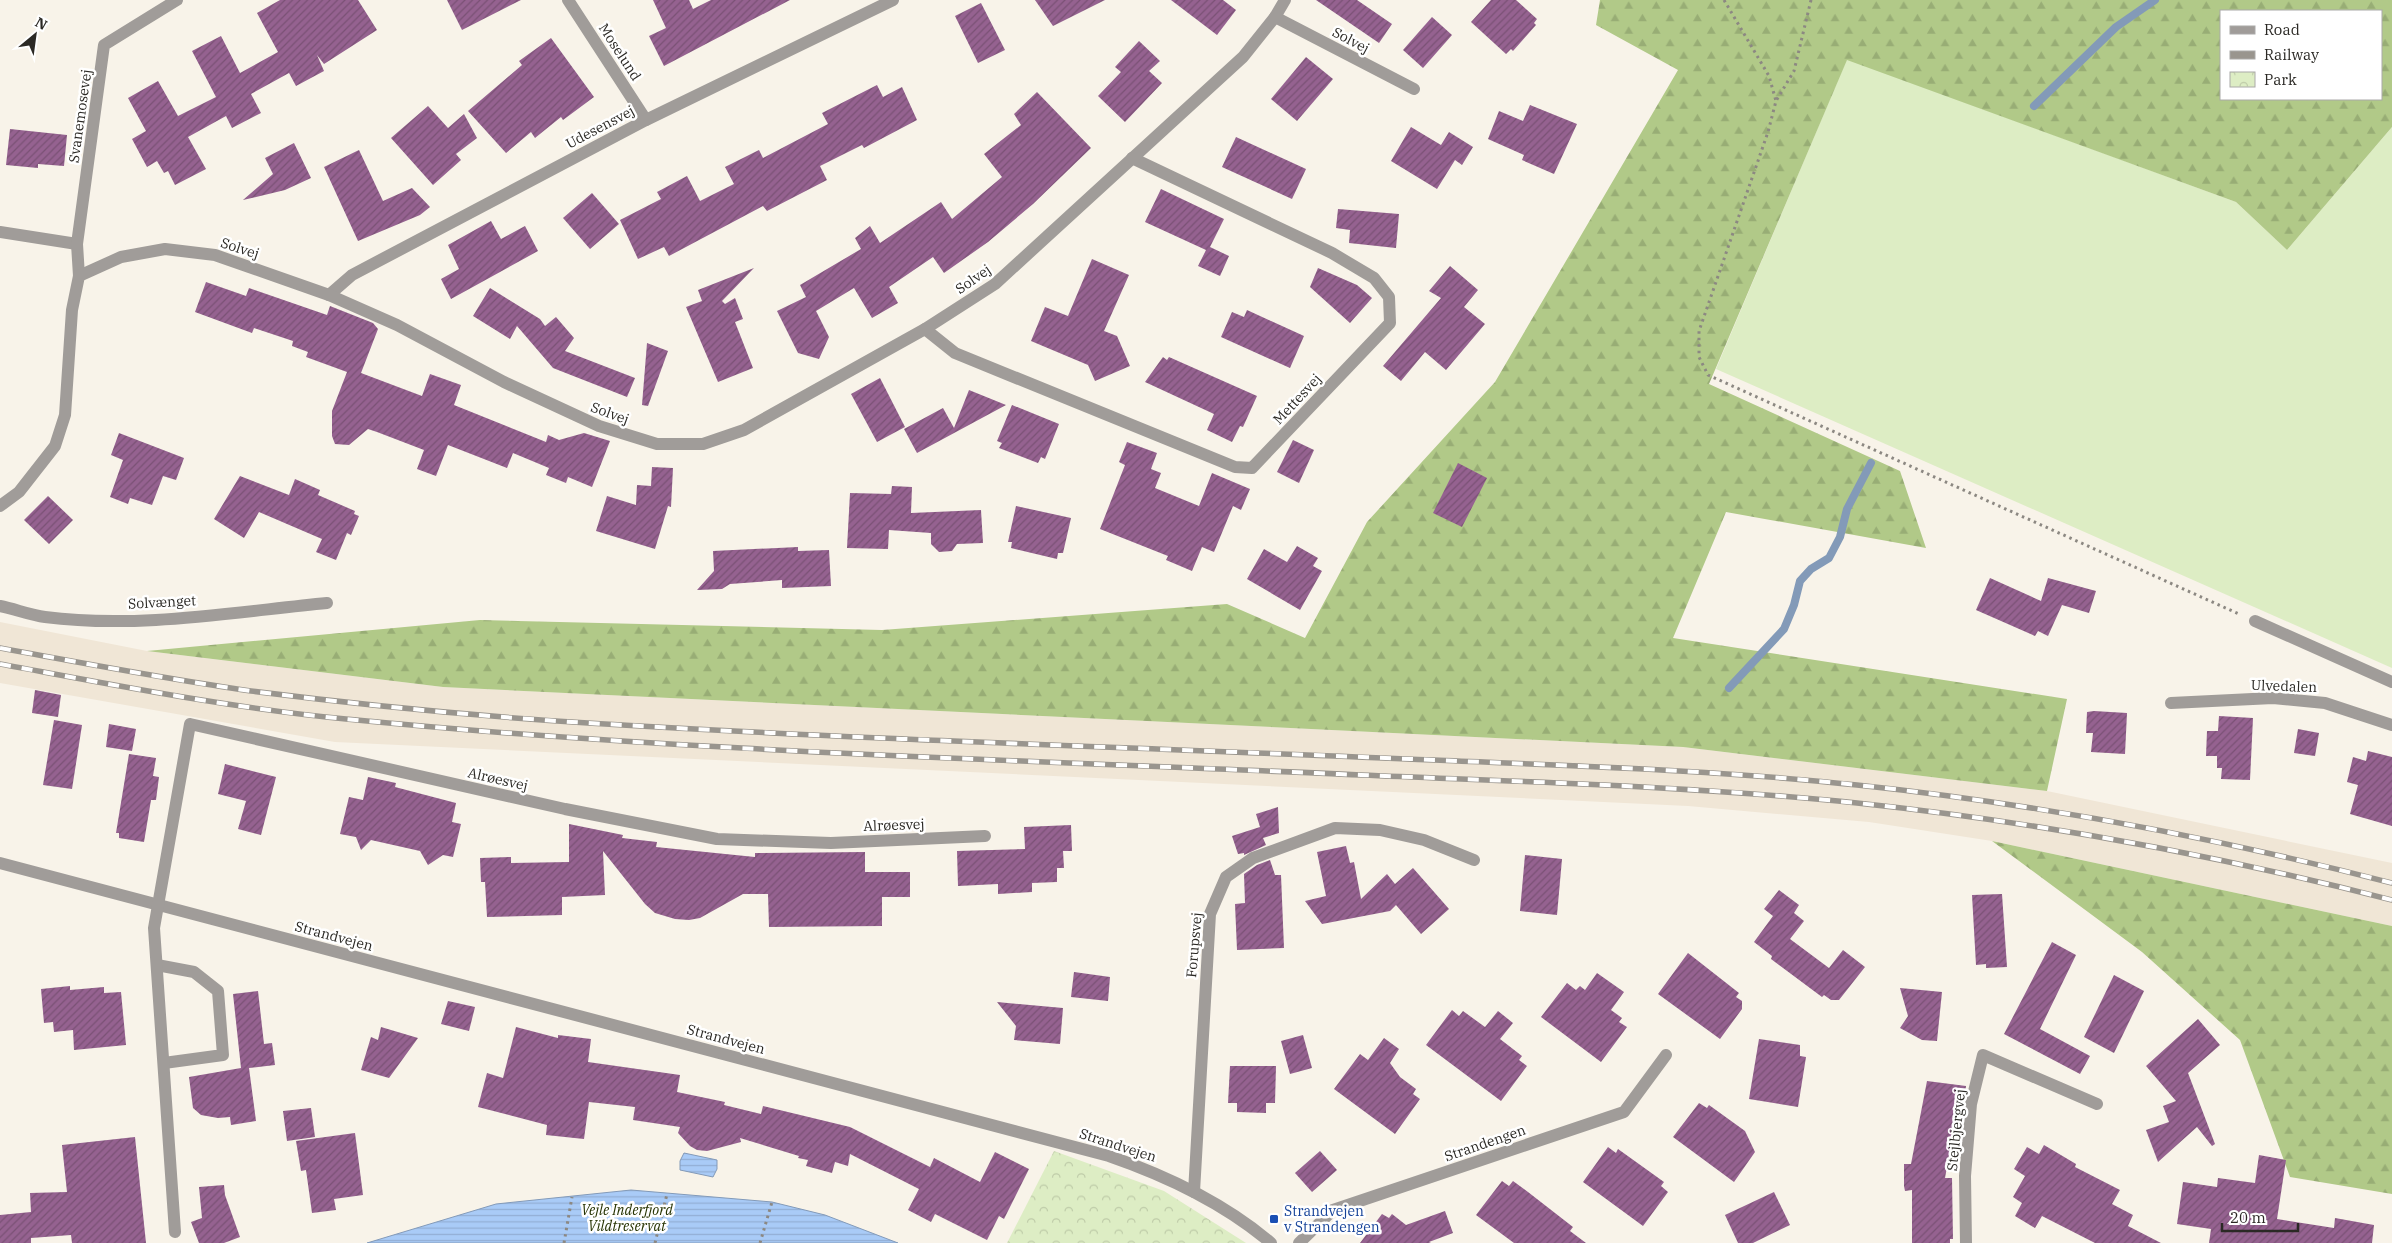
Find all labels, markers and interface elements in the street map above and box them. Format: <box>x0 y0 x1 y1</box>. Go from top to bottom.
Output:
north arrow <box>10 10 60 60</box>
legend <box>2220 10 2382 100</box>
text: N <box>32 13 51 34</box>
street label: Moselund <box>595 20 645 84</box>
text: Road <box>2264 20 2300 39</box>
street label: Solvej <box>1329 23 1373 57</box>
text: Railway <box>2264 45 2319 64</box>
street label: Svanemosevej <box>65 68 95 164</box>
text: Park <box>2264 70 2297 89</box>
street label: Udesensvej <box>563 101 637 153</box>
street label: Solvej <box>218 233 262 263</box>
street label: Solvej <box>952 260 994 298</box>
street label: Mettesvej <box>1269 370 1325 428</box>
street label: Solvej <box>588 398 632 428</box>
street label: Solvænget <box>128 591 197 613</box>
street label: Ulvedalen <box>2251 676 2317 696</box>
street label: Alrøesvej <box>466 763 530 795</box>
street label: Alrøesvej <box>863 815 925 835</box>
street label: Forupsvej <box>1182 912 1206 978</box>
street label: Strandvejen <box>293 917 375 955</box>
street label: Strandvejen <box>685 1020 767 1058</box>
street label: Stejlbjergvej <box>1943 1088 1969 1172</box>
street label: Strandengen <box>1442 1121 1528 1165</box>
street label: Strandvejen <box>1077 1124 1159 1166</box>
scale bar <box>2222 1200 2298 1232</box>
park label: Vejle Inderfjord Vildtreservat <box>581 1201 673 1235</box>
place label: Strandvejen v Strandengen <box>1284 1202 1380 1236</box>
text: 20 m <box>2230 1208 2266 1227</box>
marker: Strandvejen v Strandengen <box>1268 1213 1280 1225</box>

